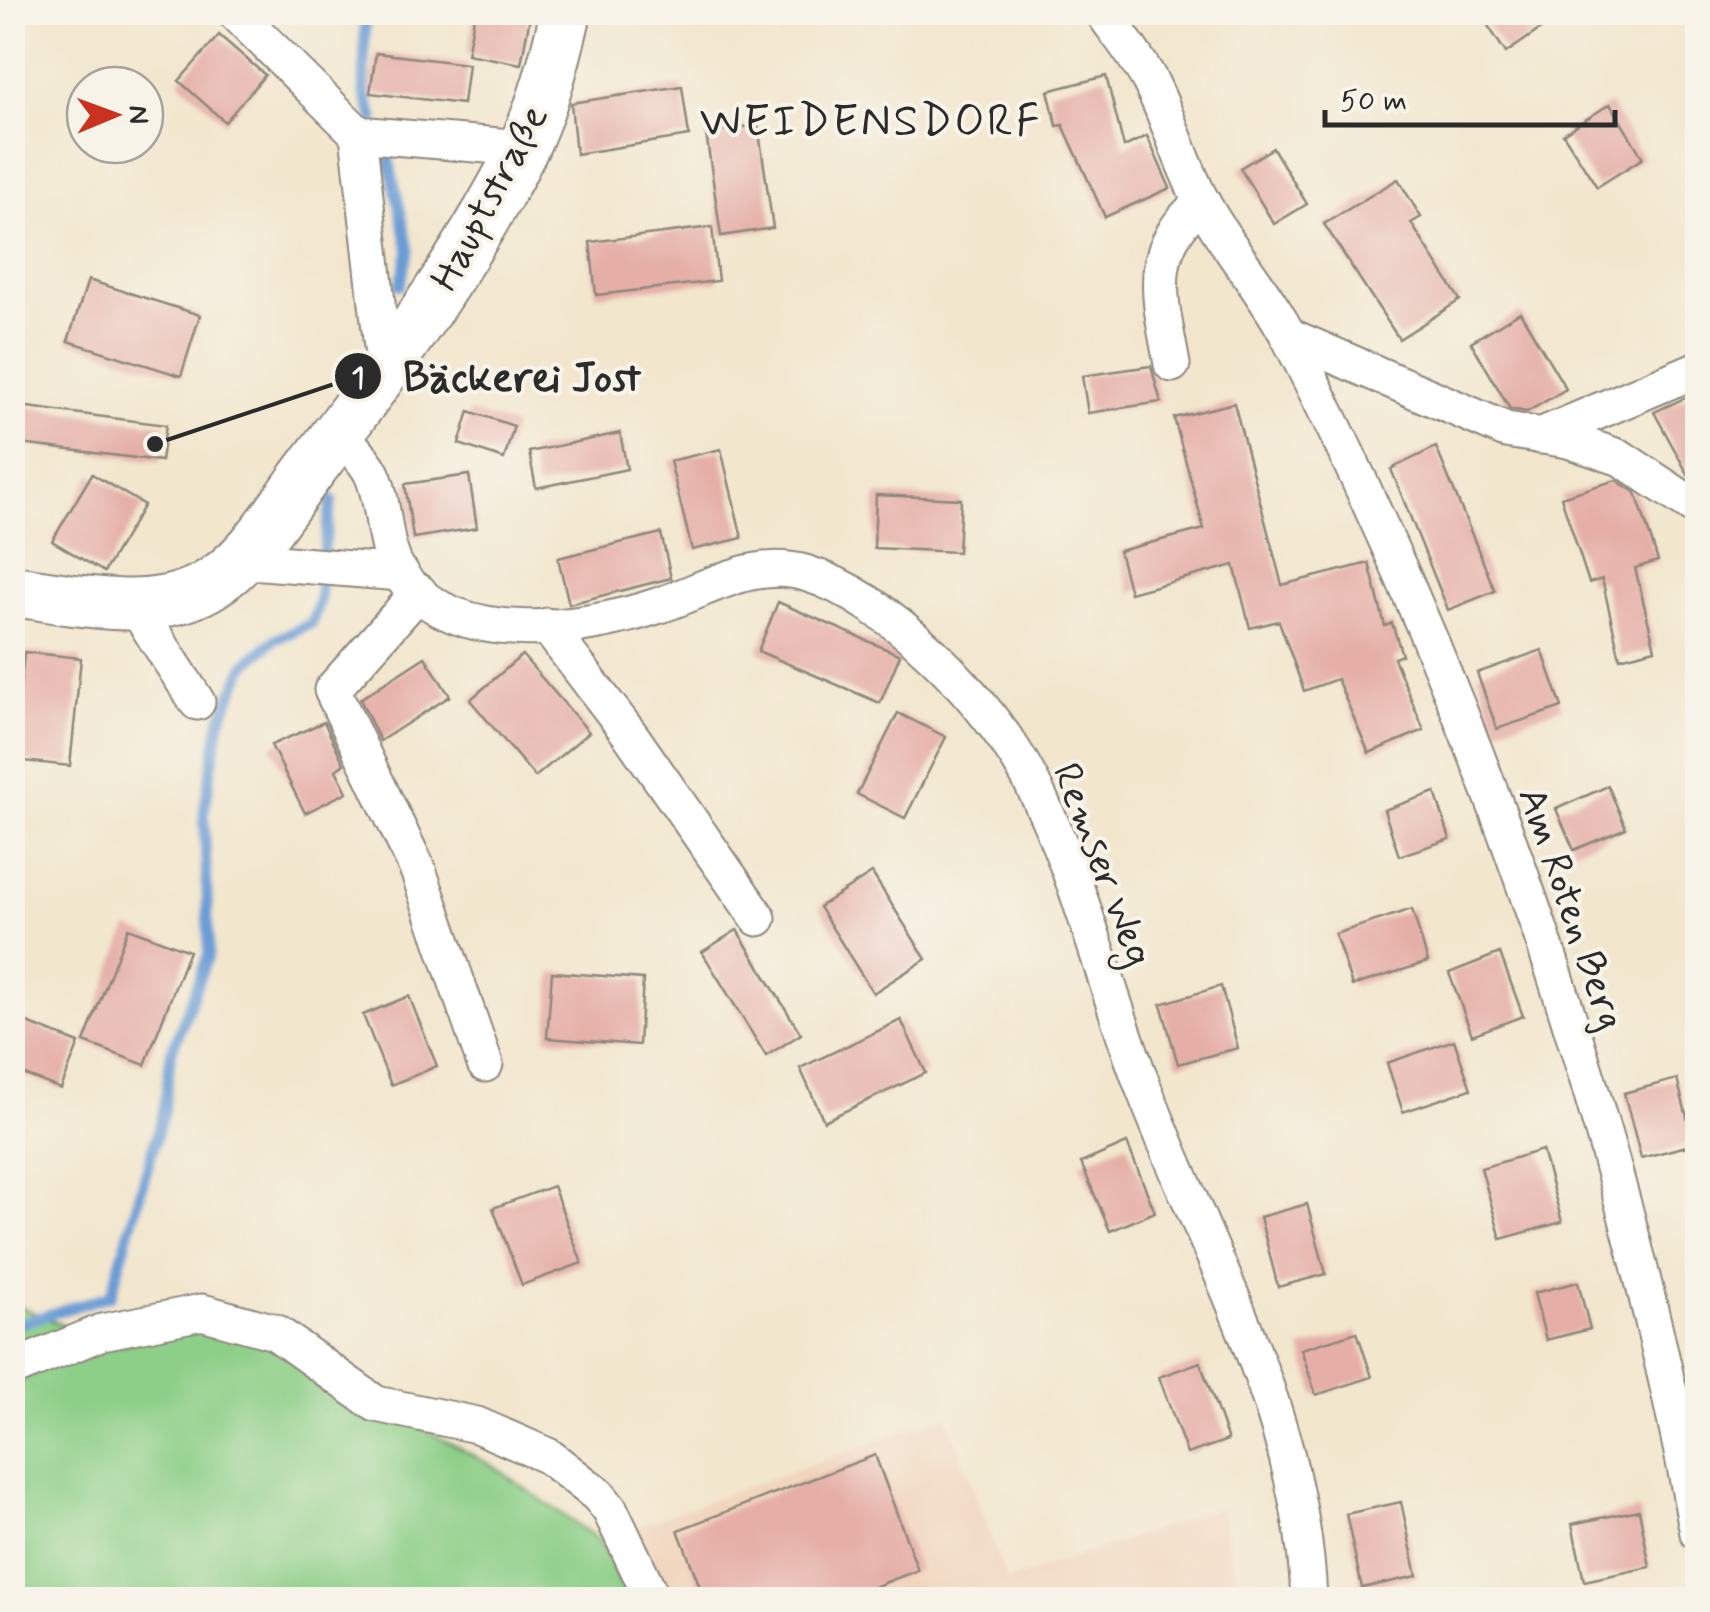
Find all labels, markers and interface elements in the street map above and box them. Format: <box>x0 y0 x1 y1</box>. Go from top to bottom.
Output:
north arrow <box>65 65 165 165</box>
scale bar <box>1325 65 1615 127</box>
text: 50 m <box>1340 82 1407 121</box>
district label: WEIDENSDORF <box>700 93 1042 152</box>
street label: Hauptstraße <box>420 96 561 301</box>
text: N <box>119 105 156 124</box>
callout: Bäckerei Jost <box>333 340 661 412</box>
text: Bäckerei Jost <box>403 352 642 407</box>
text: 1 <box>351 359 365 398</box>
street label: Remser Weg <box>1036 756 1164 975</box>
street label: Am Roten Berg <box>1504 781 1636 1037</box>

